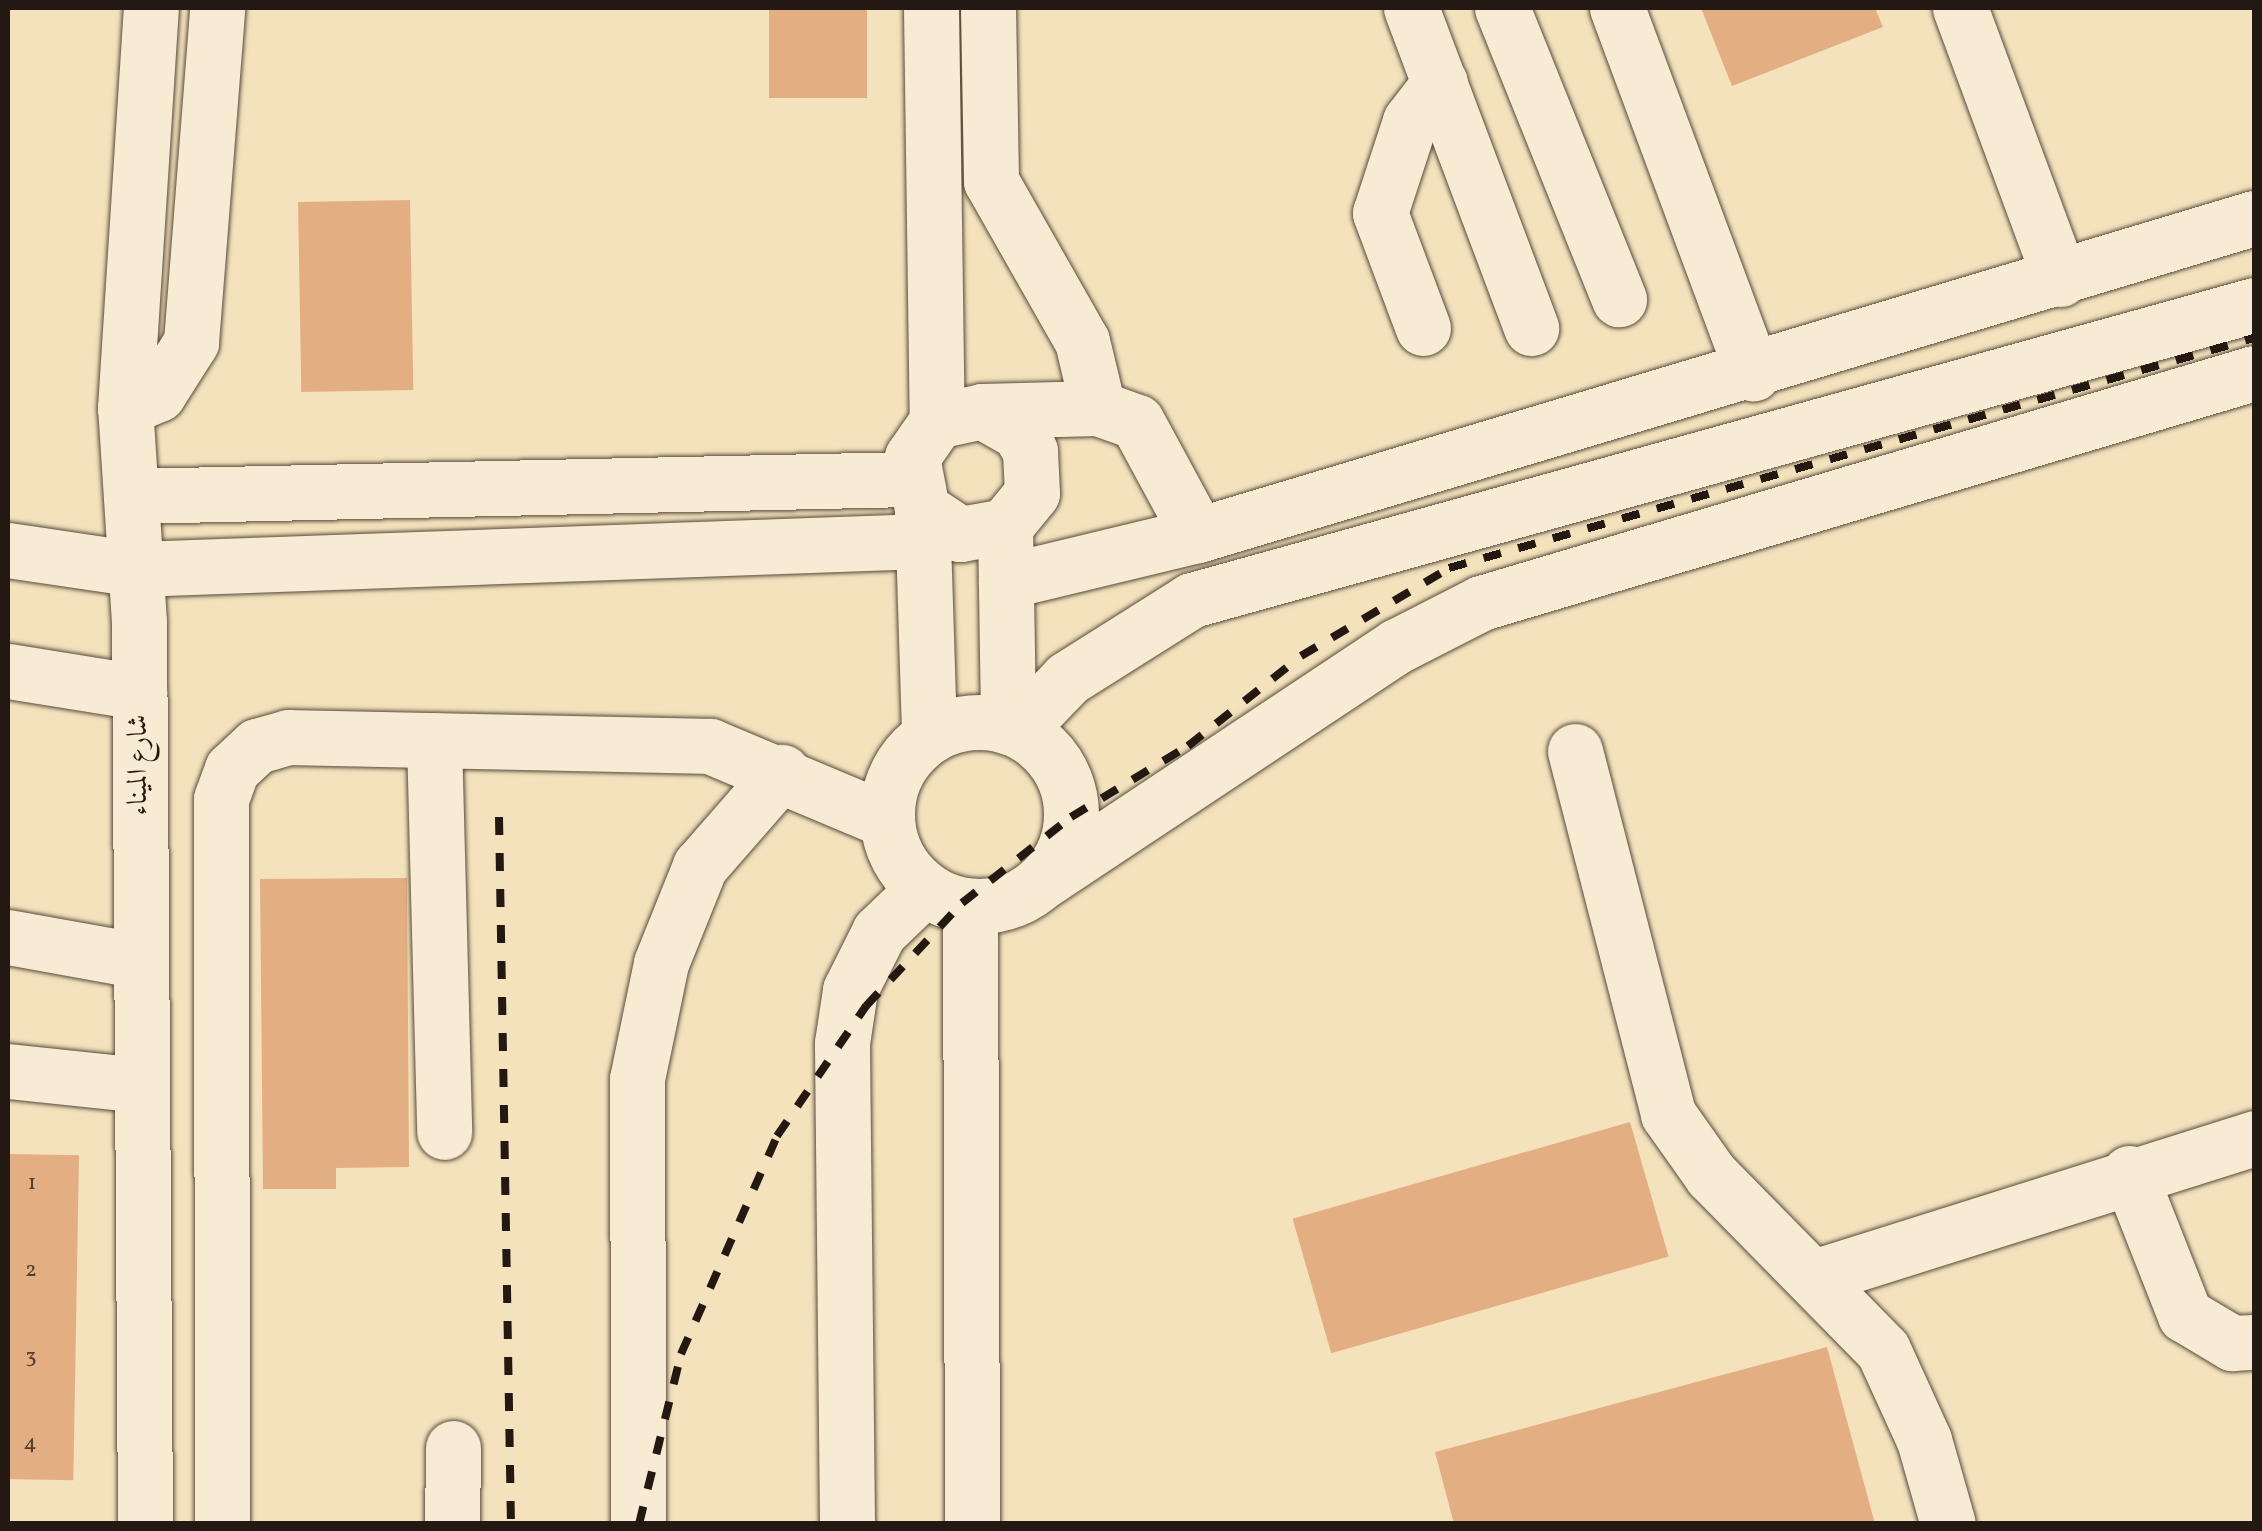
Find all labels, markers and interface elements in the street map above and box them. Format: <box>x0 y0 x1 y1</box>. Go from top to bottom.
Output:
street label: شارع الميناء <box>122 715 156 815</box>
house number: 1 <box>28 1171 36 1197</box>
house number: 2 <box>25 1258 37 1284</box>
house number: 3 <box>25 1344 37 1370</box>
house number: 4 <box>23 1431 37 1457</box>

